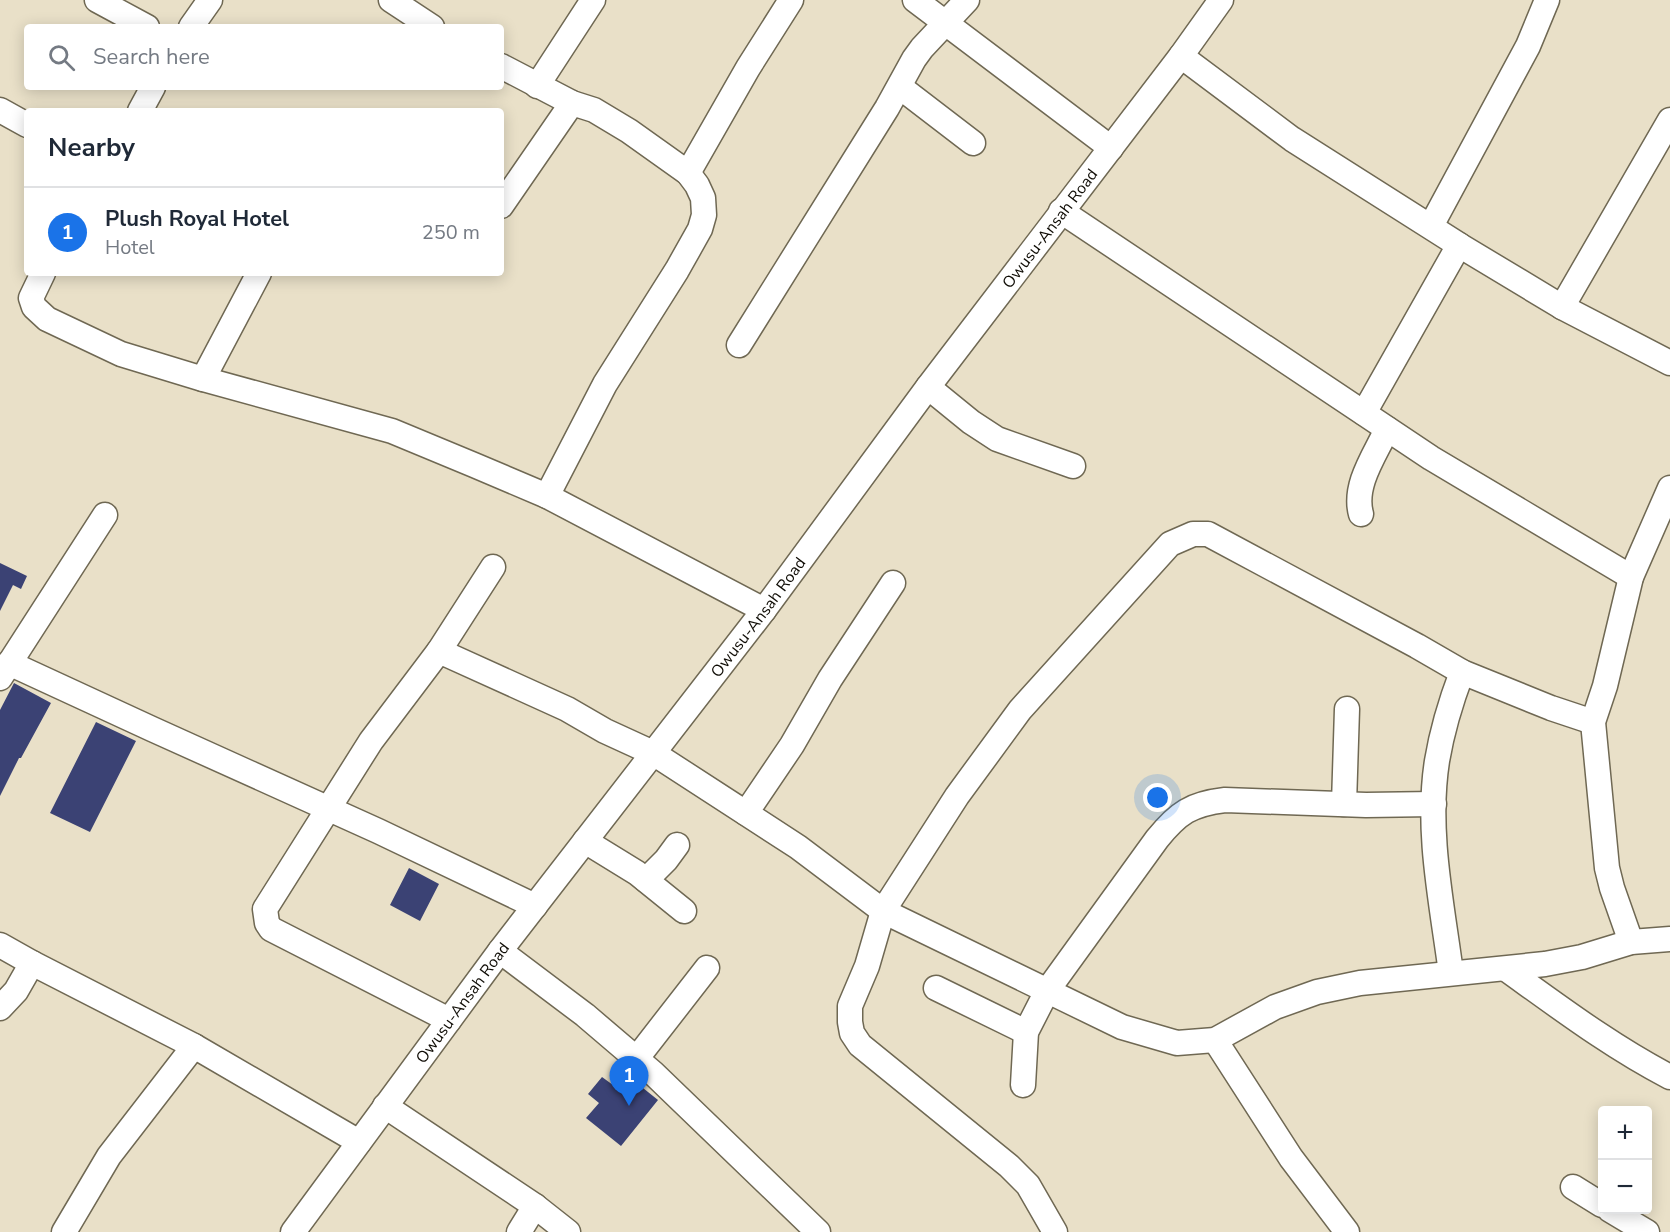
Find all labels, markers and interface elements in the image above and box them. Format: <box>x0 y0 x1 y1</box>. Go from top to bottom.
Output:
search box <box>24 24 504 90</box>
icon: search <box>45 41 78 74</box>
text: Search here <box>93 42 210 72</box>
text: Nearby <box>48 130 135 165</box>
street label: Owusu-Ansah Road <box>997 164 1103 293</box>
text: Plush Royal Hotel <box>105 204 289 234</box>
text: 1 <box>62 219 74 246</box>
text: 250 m <box>422 219 480 246</box>
text: Hotel <box>105 234 155 261</box>
street label: Owusu-Ansah Road <box>706 553 811 682</box>
your location <box>1143 783 1172 812</box>
street label: Owusu-Ansah Road <box>411 938 515 1068</box>
pin: 1 <box>610 1056 648 1106</box>
map controls <box>1598 1106 1652 1214</box>
button: + <box>1598 1106 1652 1160</box>
button: − <box>1598 1160 1652 1214</box>

